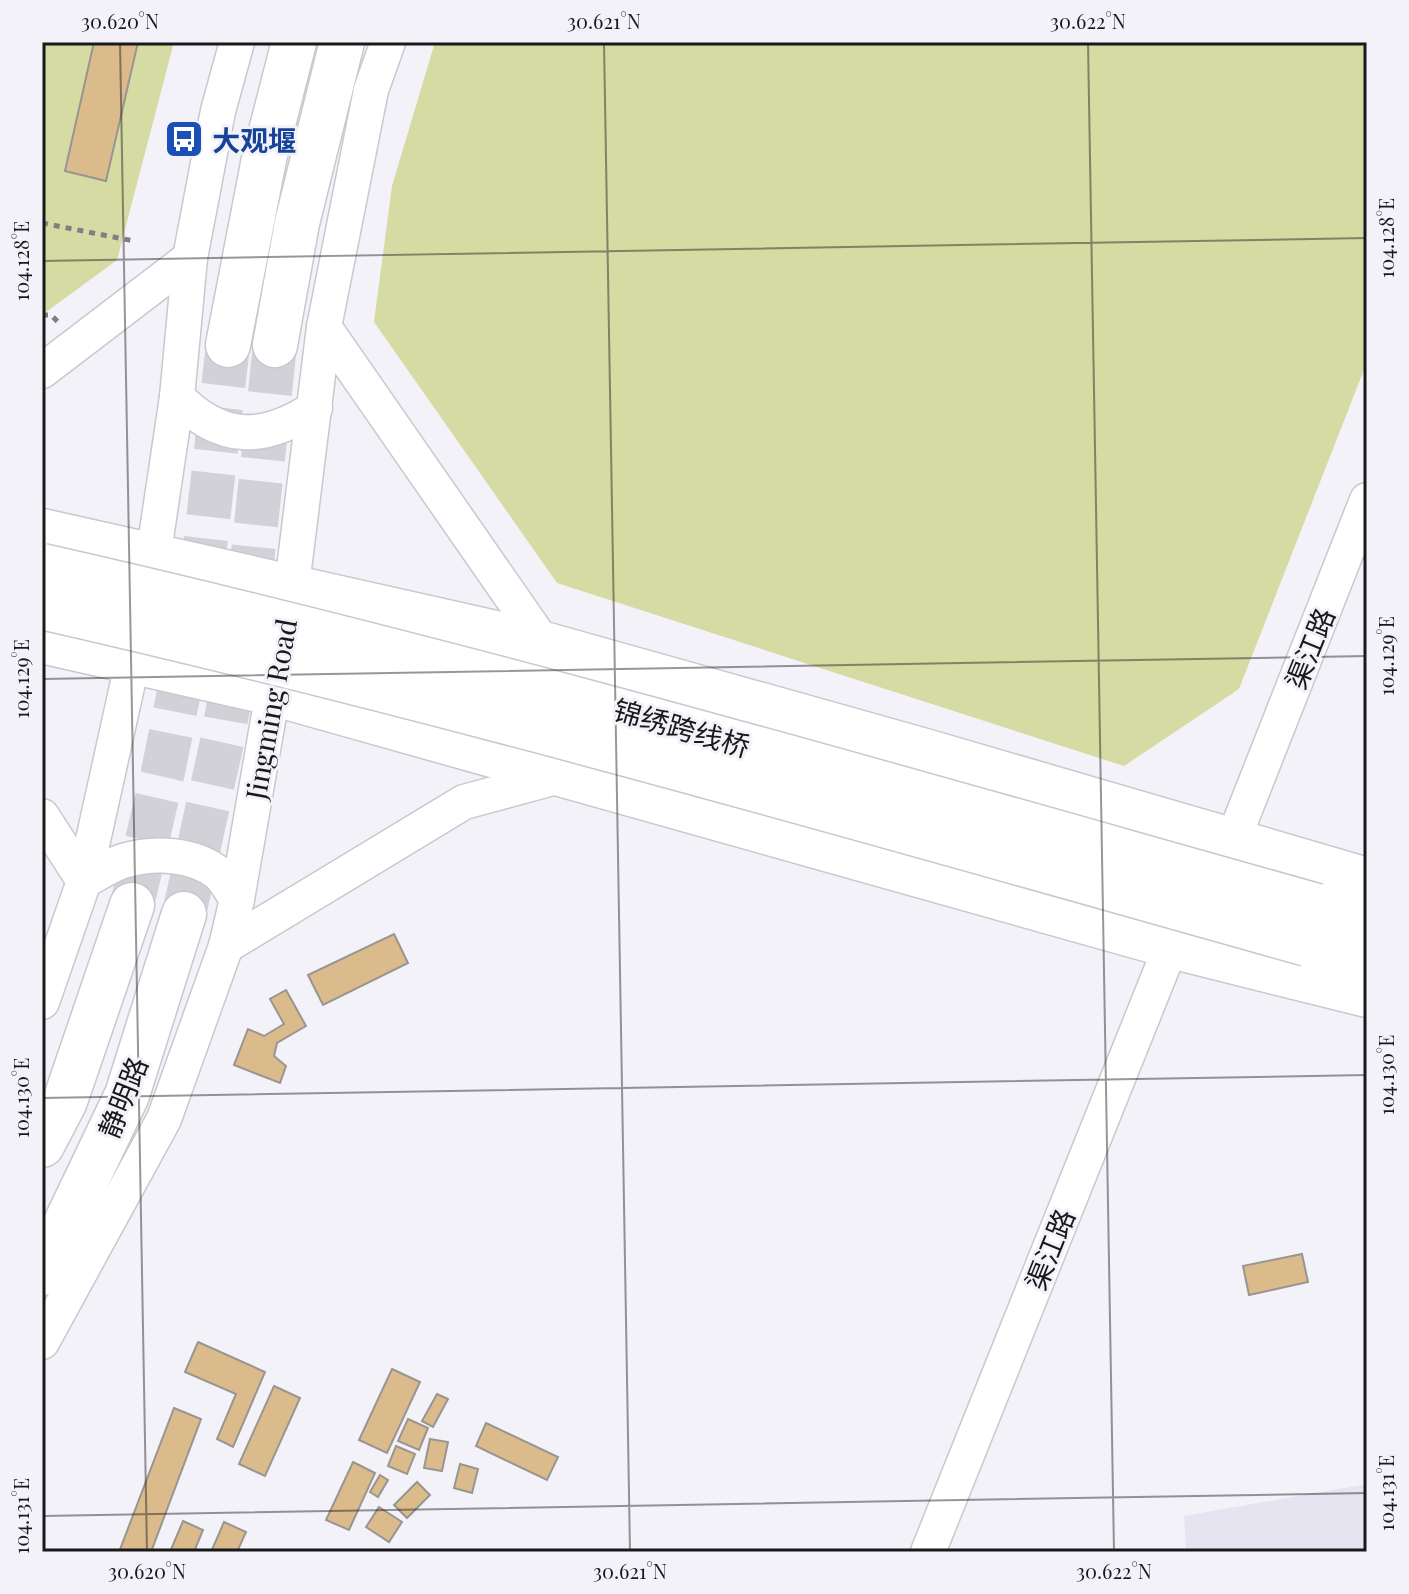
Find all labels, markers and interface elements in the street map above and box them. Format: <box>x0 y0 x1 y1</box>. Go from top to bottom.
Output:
text: 30.620°N <box>81 7 159 34</box>
text: 30.621°N <box>567 7 641 34</box>
text: 30.622°N <box>1050 7 1126 34</box>
bus stop icon: 大观堰 <box>163 118 205 160</box>
place label: 大观堰 <box>212 121 296 158</box>
text: 104.128°E <box>1372 198 1399 278</box>
text: 104.128°E <box>7 221 34 301</box>
street label: 渠江路 <box>1276 602 1342 694</box>
street label: Jingming Road <box>236 615 304 803</box>
text: 104.129°E <box>1372 616 1399 696</box>
text: 104.129°E <box>7 639 34 719</box>
street label: 锦绣跨线桥 <box>610 690 754 764</box>
text: 104.130°E <box>1372 1035 1399 1115</box>
street label: 静明路 <box>89 1051 155 1143</box>
text: 104.130°E <box>7 1058 34 1138</box>
street label: 渠江路 <box>1016 1203 1082 1295</box>
text: 104.131°E <box>1372 1455 1399 1531</box>
text: 104.131°E <box>7 1478 34 1554</box>
text: 30.620°N <box>108 1557 186 1584</box>
text: 30.621°N <box>593 1557 667 1584</box>
text: 30.622°N <box>1076 1557 1152 1584</box>

